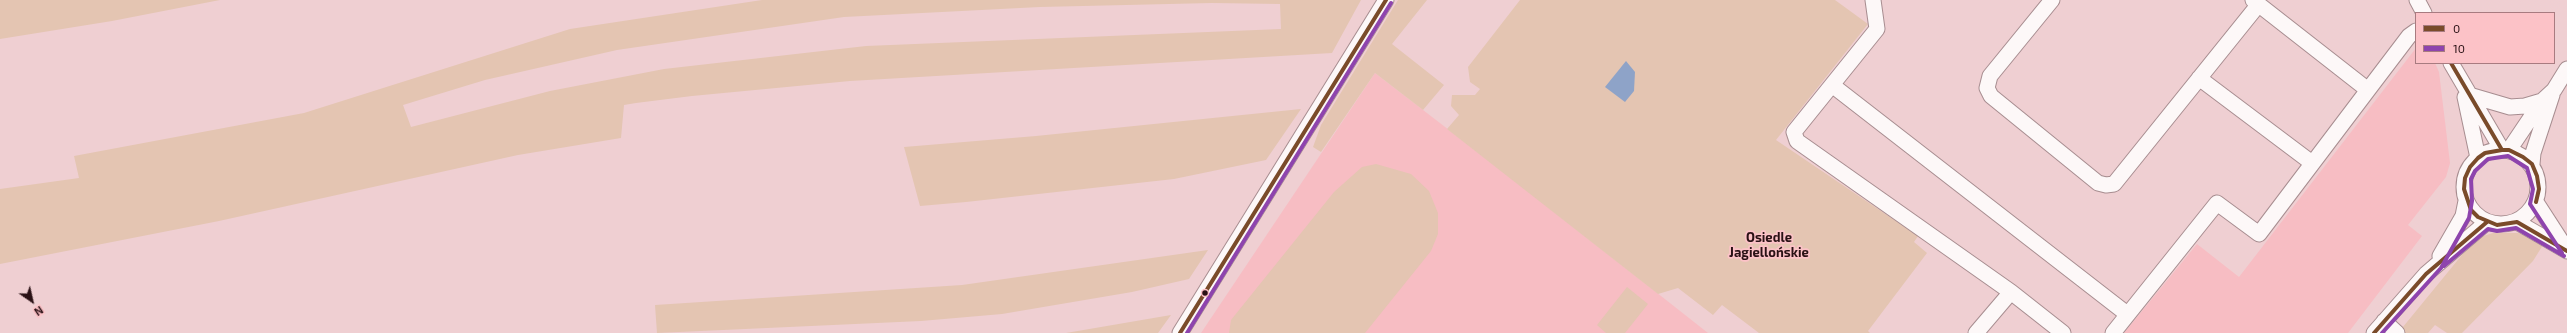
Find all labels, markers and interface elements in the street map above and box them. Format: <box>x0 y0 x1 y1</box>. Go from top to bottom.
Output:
legend <box>2415 12 2555 64</box>
text: 0 <box>2453 21 2460 35</box>
text: 10 <box>2453 41 2465 55</box>
district label: Osiedle Jagiellońskie <box>1729 230 1809 261</box>
north arrow <box>12 281 52 321</box>
unlabelled marker <box>1200 288 1210 298</box>
text: N <box>32 304 46 319</box>

